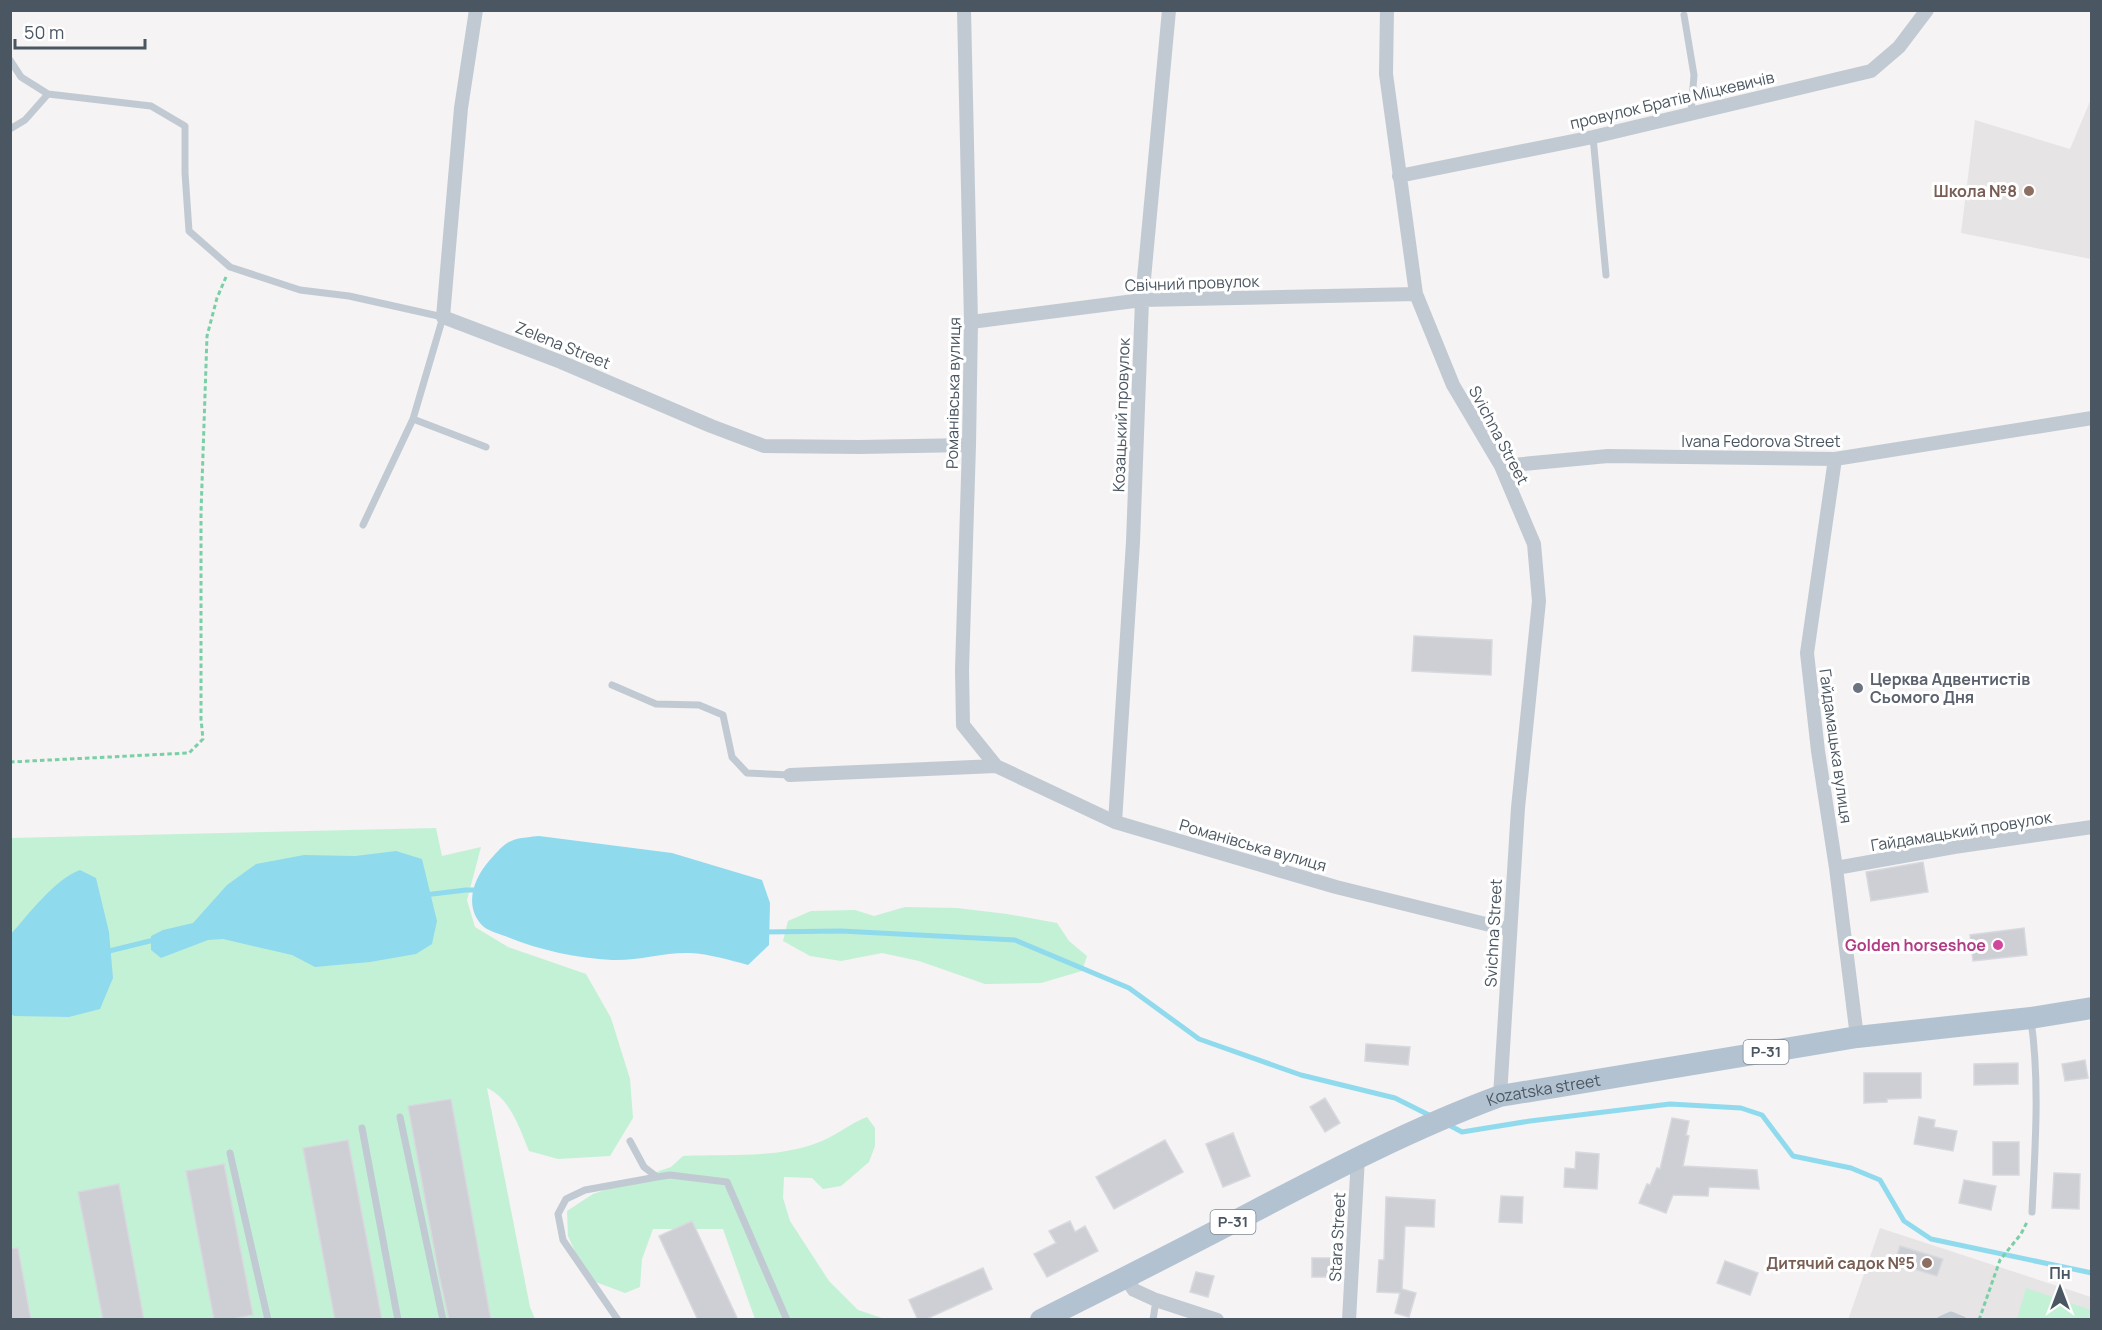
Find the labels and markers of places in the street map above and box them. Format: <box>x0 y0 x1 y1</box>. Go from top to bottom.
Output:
place label: Школа №8 <box>1934 180 2017 202</box>
marker: Школа №8 <box>2022 184 2036 198</box>
place label: Церква Адвентистiв Сьомого Дня <box>1870 668 2030 708</box>
marker: Церква Адвентистiв Сьомого Дня <box>1851 681 1865 695</box>
place label: Golden horseshoe <box>1845 934 1986 956</box>
marker: Golden horseshoe <box>1991 938 2005 952</box>
place label: Дитячий садок №5 <box>1766 1252 1915 1274</box>
marker: Дитячий садок №5 <box>1920 1256 1934 1270</box>

